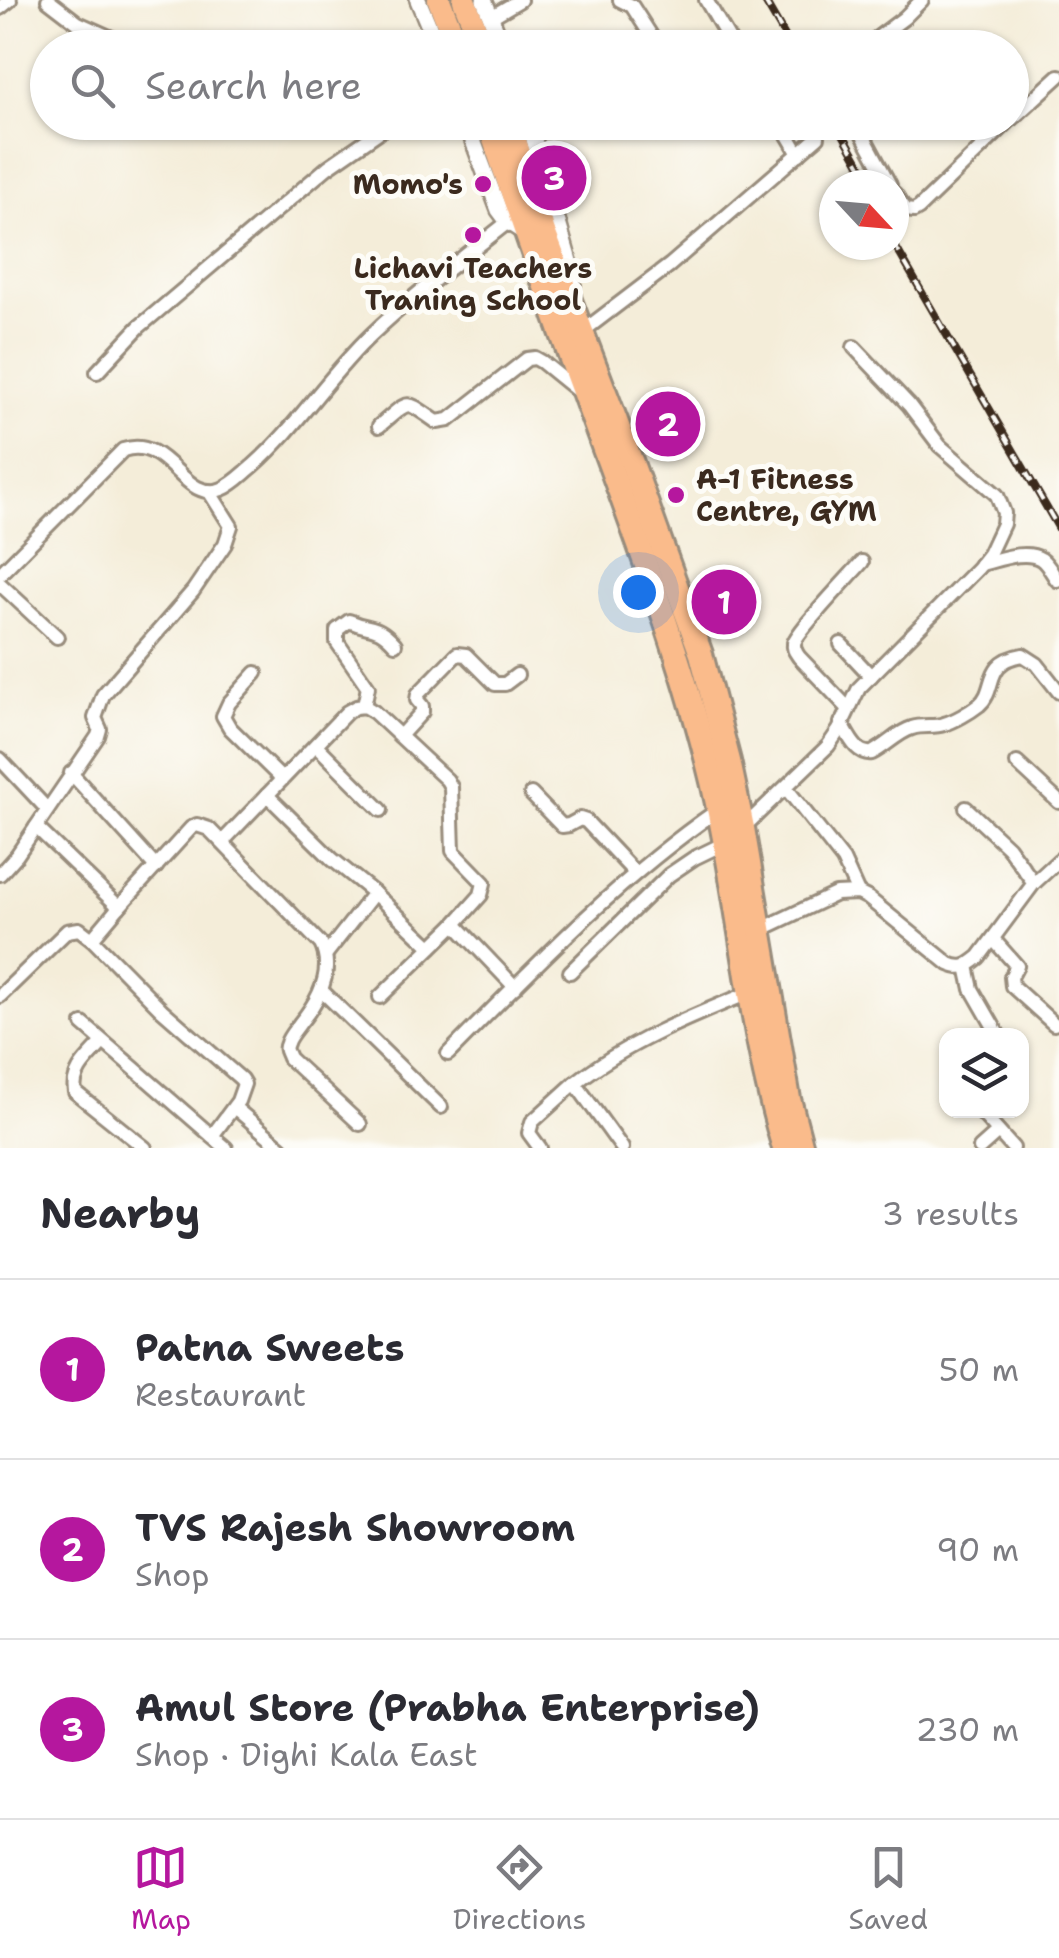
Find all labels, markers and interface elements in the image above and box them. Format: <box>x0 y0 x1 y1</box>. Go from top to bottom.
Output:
search box <box>30 30 1029 140</box>
icon: search <box>65 58 120 113</box>
text: Search here <box>145 60 362 111</box>
pin: 3 <box>522 140 586 216</box>
place label: Momo's <box>353 165 463 203</box>
north arrow <box>819 170 909 260</box>
marker: Momo's <box>472 173 494 195</box>
marker: Lichavi Teachers Traning School <box>462 224 484 246</box>
place label: Lichavi Teachers Traning School <box>354 249 592 319</box>
pin: 2 <box>636 386 700 462</box>
place label: A-1 Fitness Centre, GYM <box>696 460 877 530</box>
marker: A-1 Fitness Centre, GYM <box>665 484 687 506</box>
pin: 1 <box>692 564 756 640</box>
your location <box>613 567 664 618</box>
map controls <box>939 1028 1029 1118</box>
button: layers <box>939 1028 1029 1118</box>
text: Nearby <box>40 1185 200 1241</box>
text: 3 results <box>882 1192 1019 1235</box>
text: Patna Sweets <box>135 1322 405 1373</box>
text: 1 <box>65 1348 80 1391</box>
text: 50 m <box>939 1348 1019 1391</box>
text: Restaurant <box>135 1373 306 1416</box>
text: TVS Rajesh Showroom <box>135 1502 575 1553</box>
text: 2 <box>61 1528 84 1571</box>
text: 90 m <box>936 1528 1019 1571</box>
text: Shop <box>135 1553 210 1596</box>
text: Amul Store (Prabha Enterprise) <box>135 1682 760 1733</box>
text: 3 <box>61 1708 84 1751</box>
text: 230 m <box>916 1708 1019 1751</box>
text: Shop · Dighi Kala East <box>135 1733 478 1776</box>
tab: Map <box>131 1840 191 1938</box>
tab: Directions <box>453 1840 586 1938</box>
tab: Saved <box>848 1840 928 1938</box>

